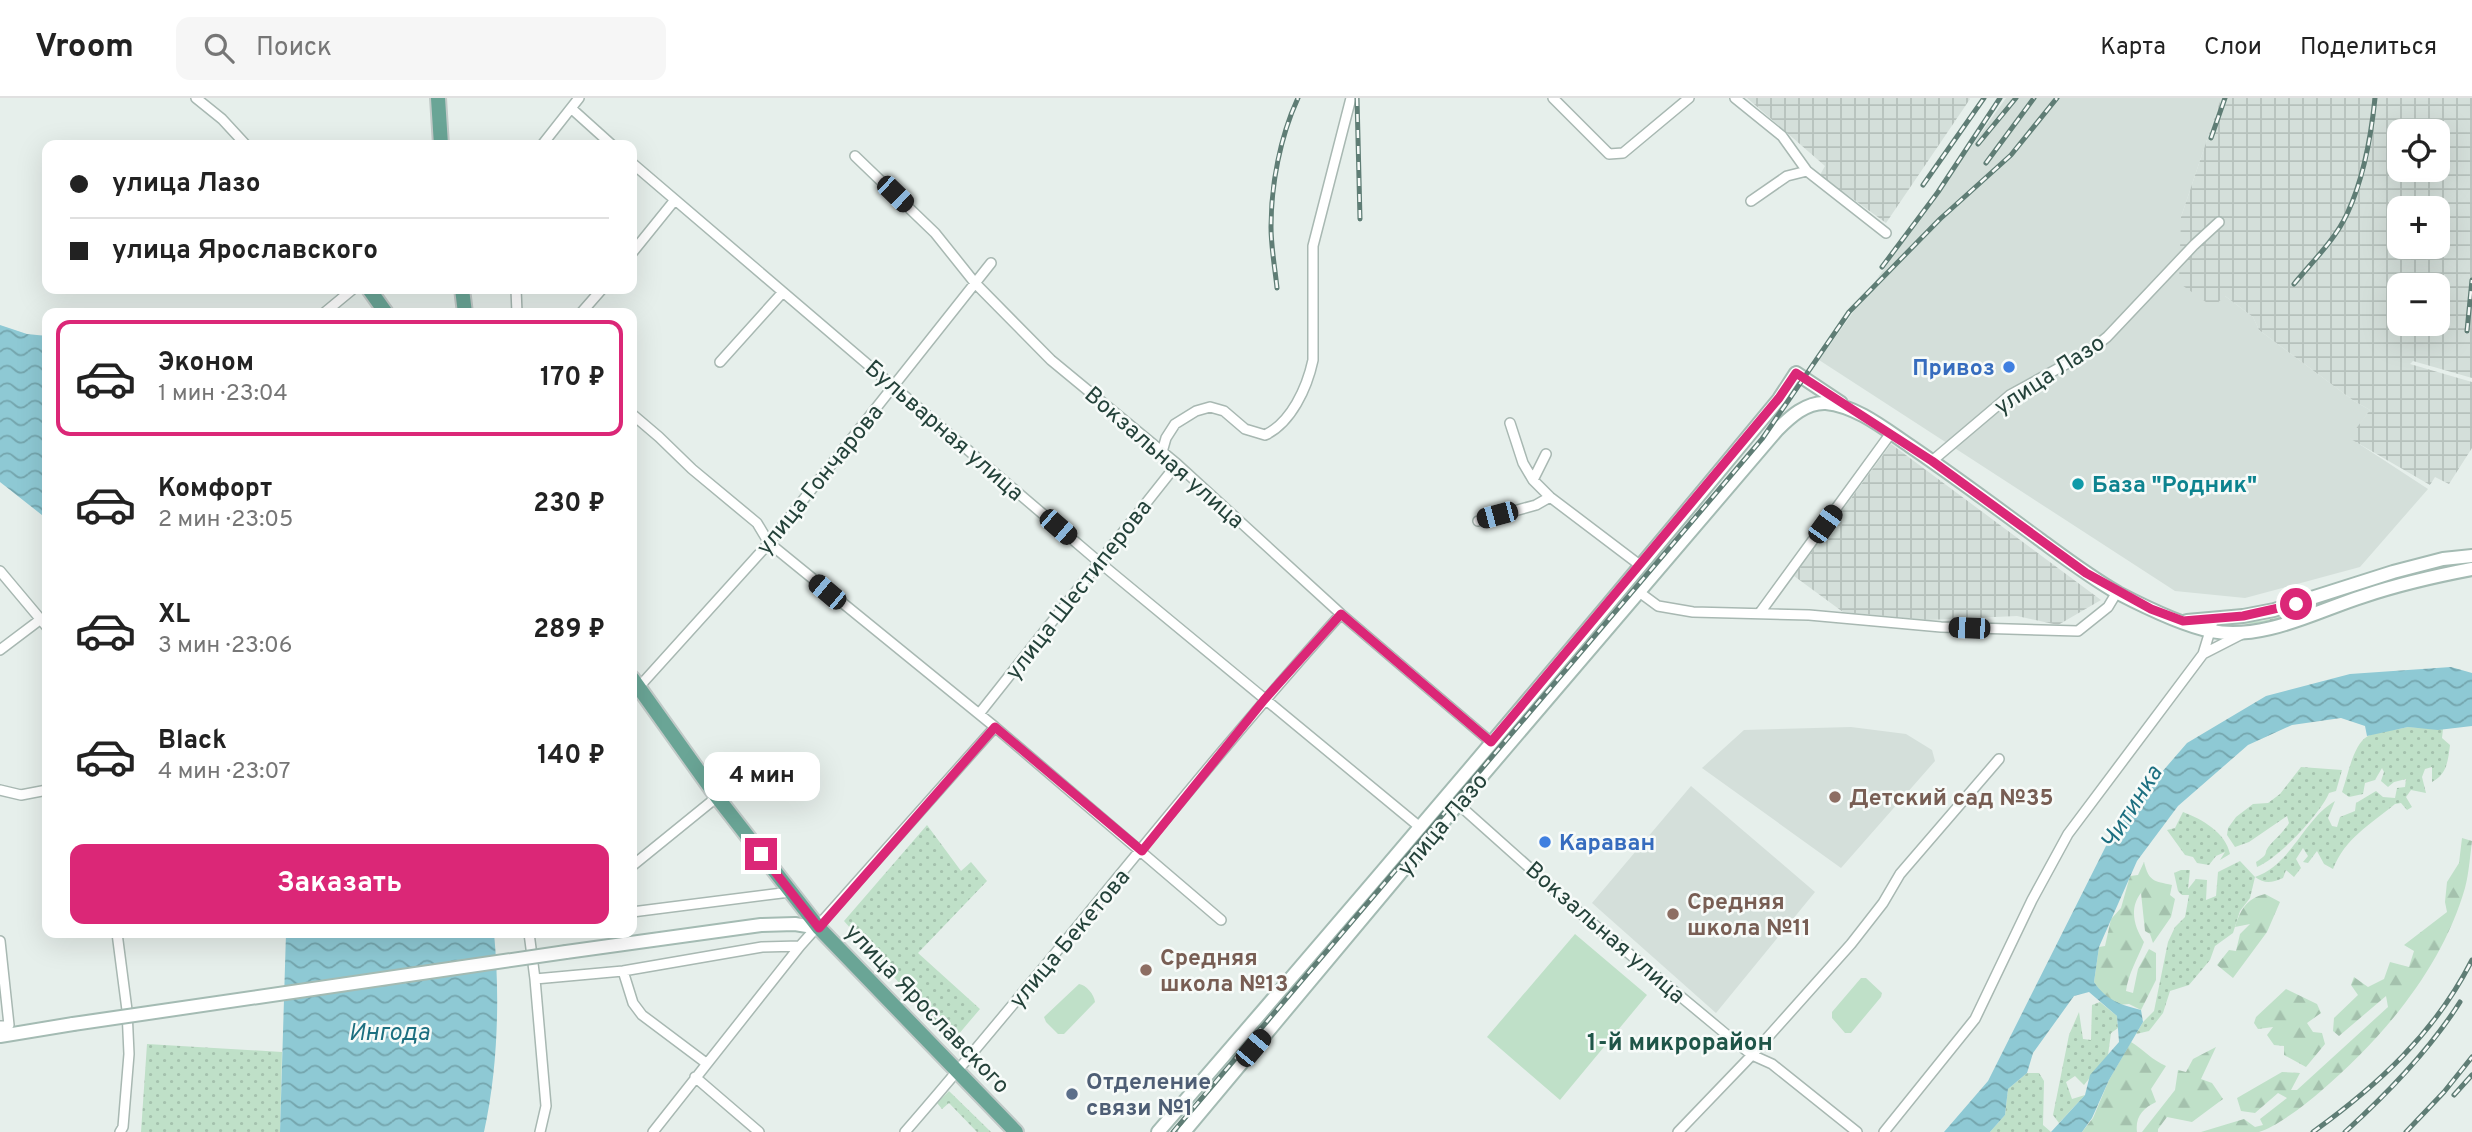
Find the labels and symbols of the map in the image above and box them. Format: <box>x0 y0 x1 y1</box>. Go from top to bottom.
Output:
car <box>873 172 918 216</box>
street label: улица Лазо <box>1990 330 2111 423</box>
street label: Бульварная улица <box>858 355 1029 509</box>
place label: Привоз <box>1912 355 1995 384</box>
marker: Привоз <box>2001 359 2017 375</box>
street label: Вокзальная улица <box>1077 381 1249 536</box>
street label: улица Гончарова <box>751 399 891 562</box>
place label: База "Родник" <box>2092 472 2257 501</box>
marker: База "Родник" <box>2070 476 2086 492</box>
street label: улица Шестиперова <box>1000 494 1160 687</box>
car <box>1474 499 1521 531</box>
car <box>1805 501 1846 547</box>
car <box>1036 505 1081 549</box>
car <box>805 570 850 614</box>
route start <box>2280 588 2312 620</box>
car <box>1948 617 1991 639</box>
callout: 4 мин <box>703 752 819 802</box>
water label: Читинка <box>2095 760 2170 856</box>
street label: улица Лазо <box>1392 768 1496 883</box>
place label: Детский сад №35 <box>1849 785 2054 814</box>
marker: Детский сад №35 <box>1827 789 1843 805</box>
place label: Караван <box>1559 830 1655 859</box>
marker: Караван <box>1537 834 1553 850</box>
route end <box>745 838 777 870</box>
street label: Вокзальная улица <box>1518 856 1690 1011</box>
street label: улица Бекетова <box>1004 864 1138 1015</box>
place label: Средняя школа №11 <box>1687 889 1811 944</box>
marker: Средняя школа №11 <box>1665 906 1681 922</box>
street label: улица Ярославского <box>837 919 1015 1101</box>
place label: Средняя школа №13 <box>1160 945 1288 1000</box>
marker: Средняя школа №13 <box>1138 962 1154 978</box>
water label: Ингода <box>348 1019 430 1049</box>
car <box>1232 1025 1275 1071</box>
district label: 1-й микрорайон <box>1587 1029 1773 1059</box>
place label: Отделение связи №1 <box>1086 1069 1211 1124</box>
marker: Отделение связи №1 <box>1064 1086 1080 1102</box>

